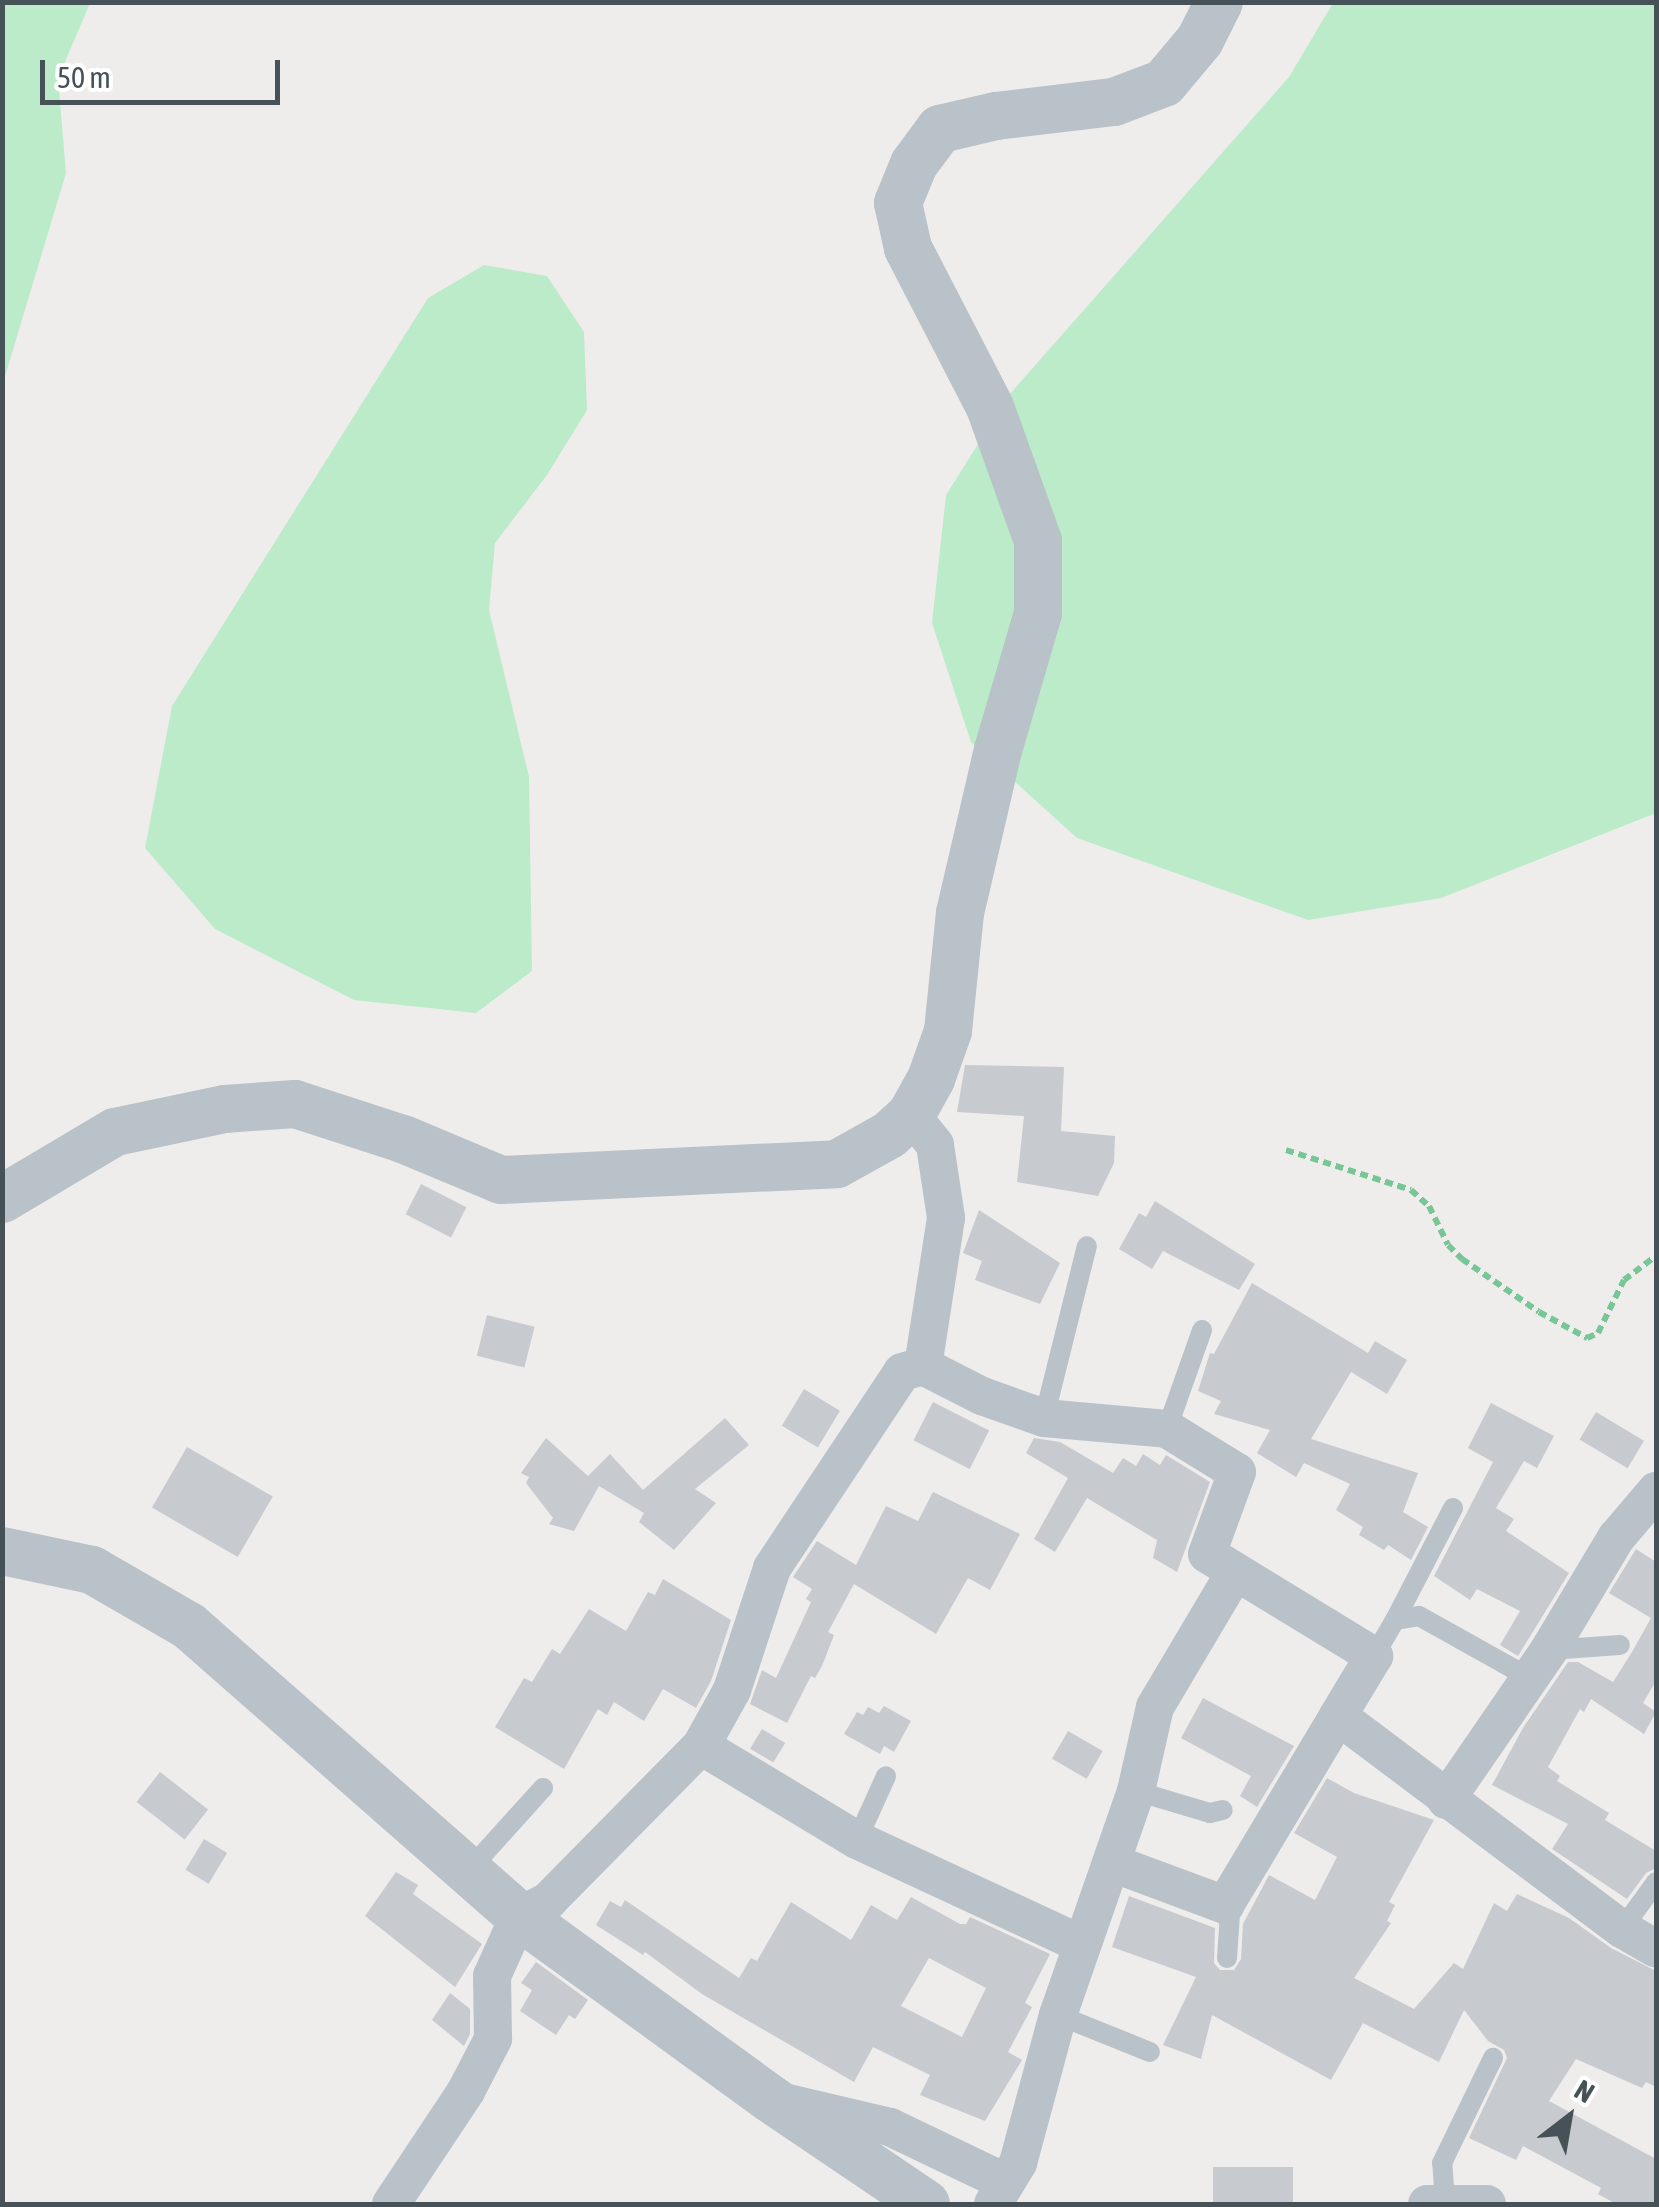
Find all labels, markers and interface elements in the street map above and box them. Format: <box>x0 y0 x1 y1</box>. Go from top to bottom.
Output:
scale bar <box>45 40 285 102</box>
text: 50 m <box>57 60 111 94</box>
north arrow <box>1519 2067 1619 2167</box>
text: N <box>1569 2073 1600 2109</box>

